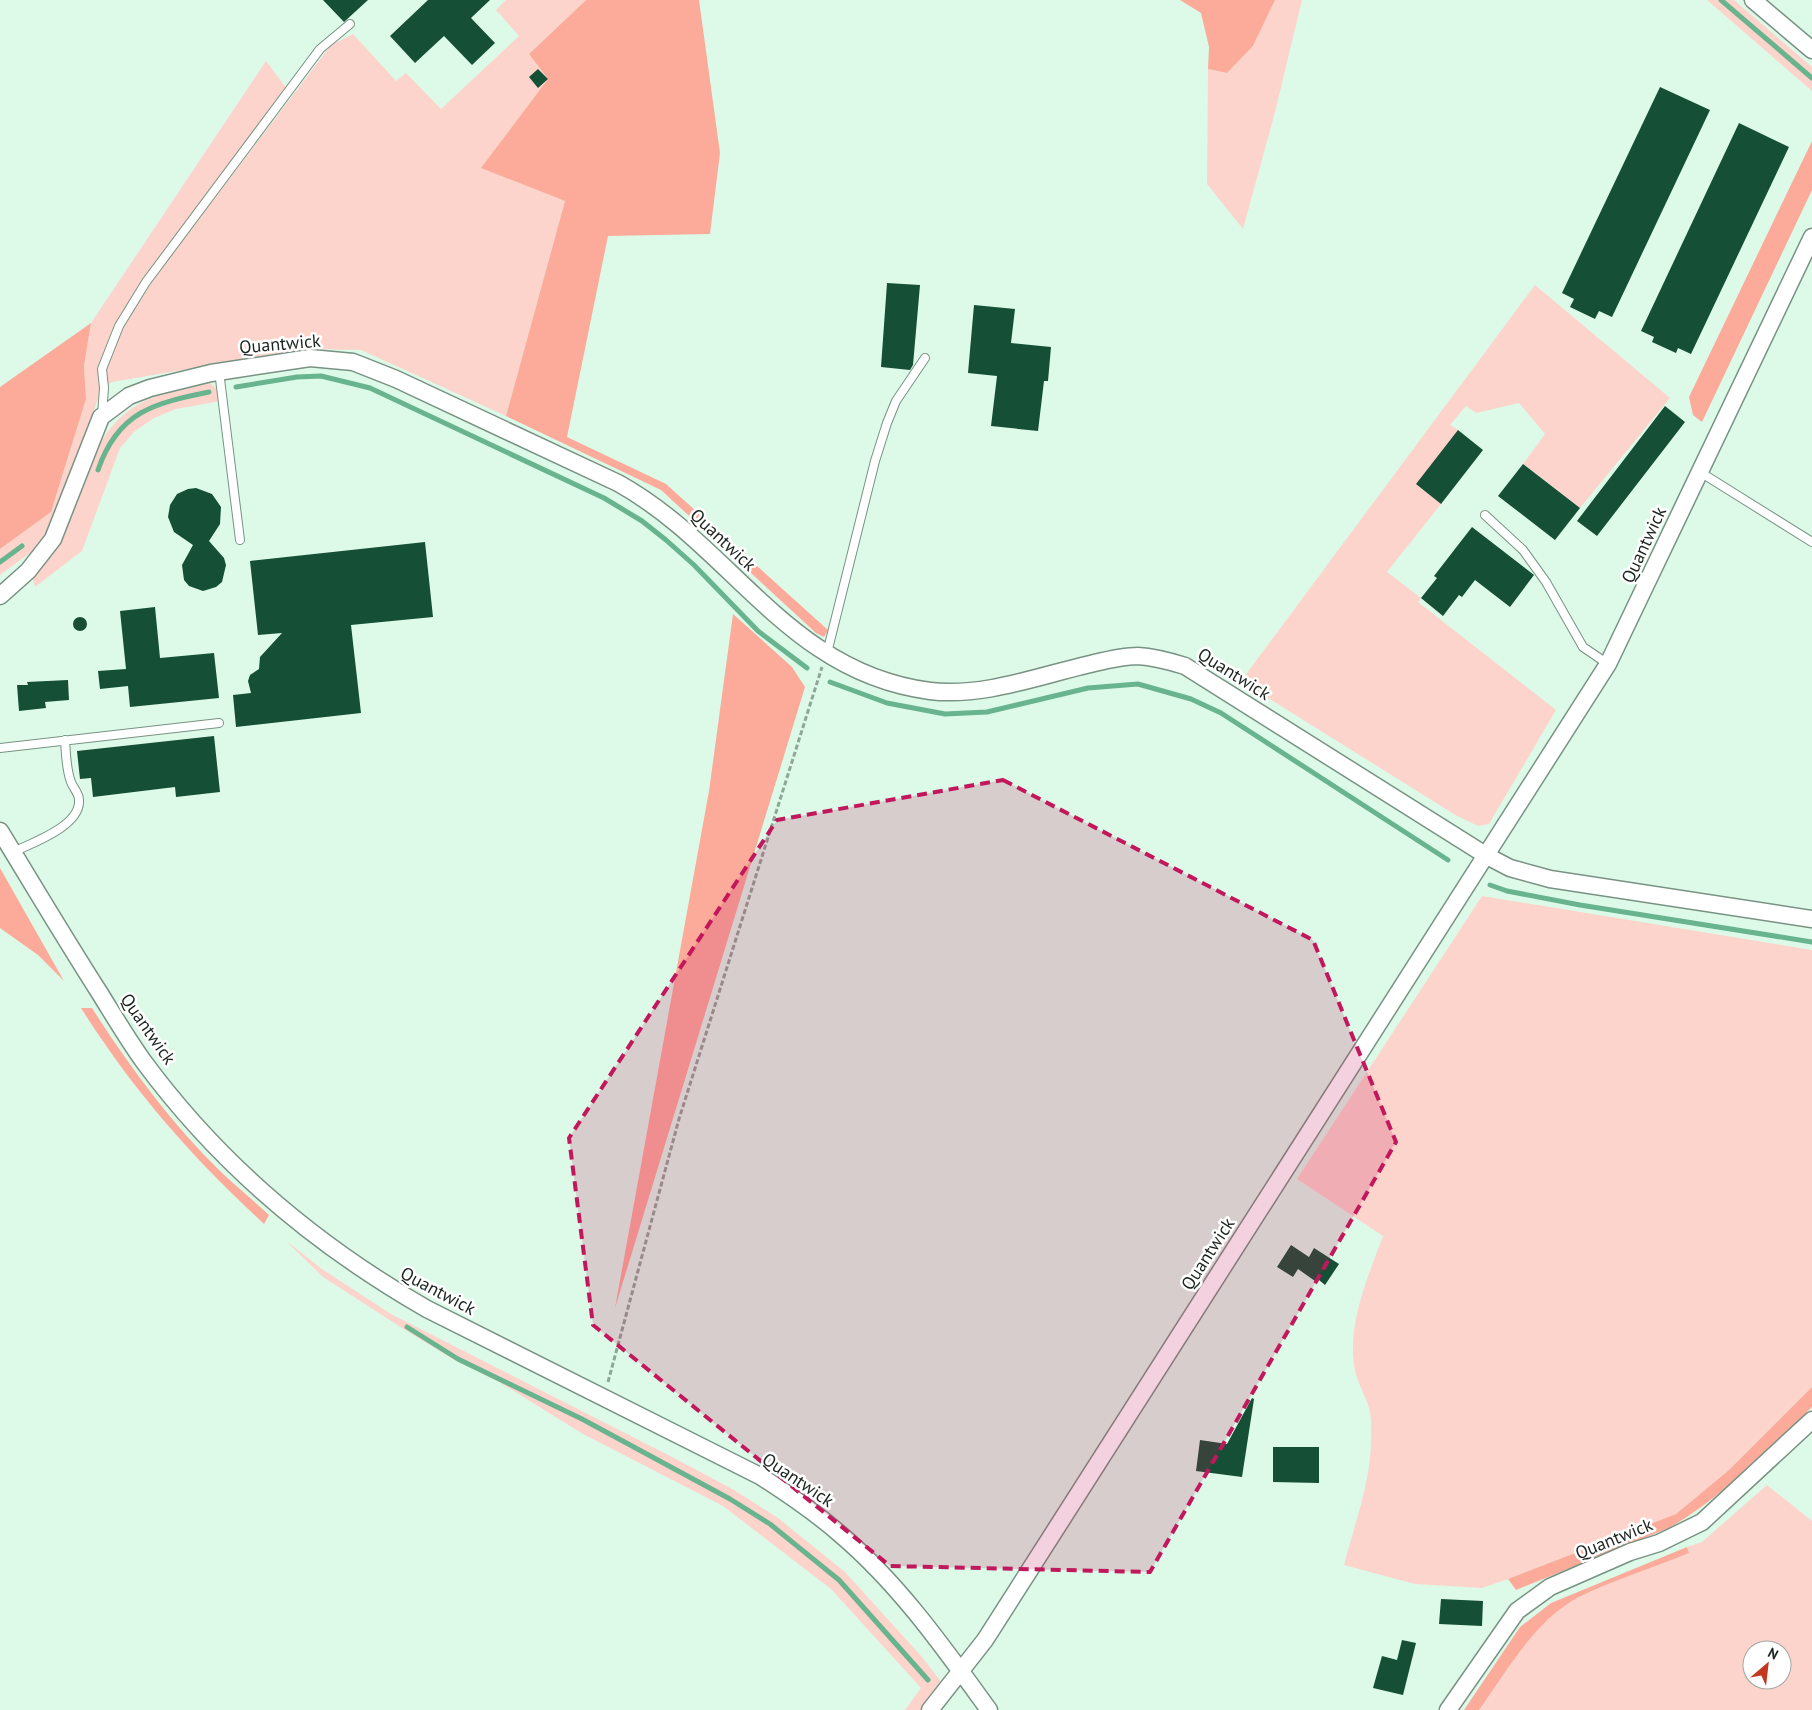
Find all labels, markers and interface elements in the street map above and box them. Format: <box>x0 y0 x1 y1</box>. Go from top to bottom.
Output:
street label: Quantwick <box>238 328 322 359</box>
street label: Quantwick <box>686 503 761 576</box>
street label: Quantwick <box>1616 503 1671 587</box>
street label: Quantwick <box>1194 642 1275 705</box>
street label: Quantwick <box>116 989 181 1069</box>
street label: Quantwick <box>1176 1213 1240 1294</box>
street label: Quantwick <box>397 1261 480 1320</box>
street label: Quantwick <box>758 1447 839 1512</box>
street label: Quantwick <box>1572 1512 1656 1564</box>
north arrow <box>1742 1640 1792 1690</box>
text: N <box>1765 1643 1781 1664</box>

